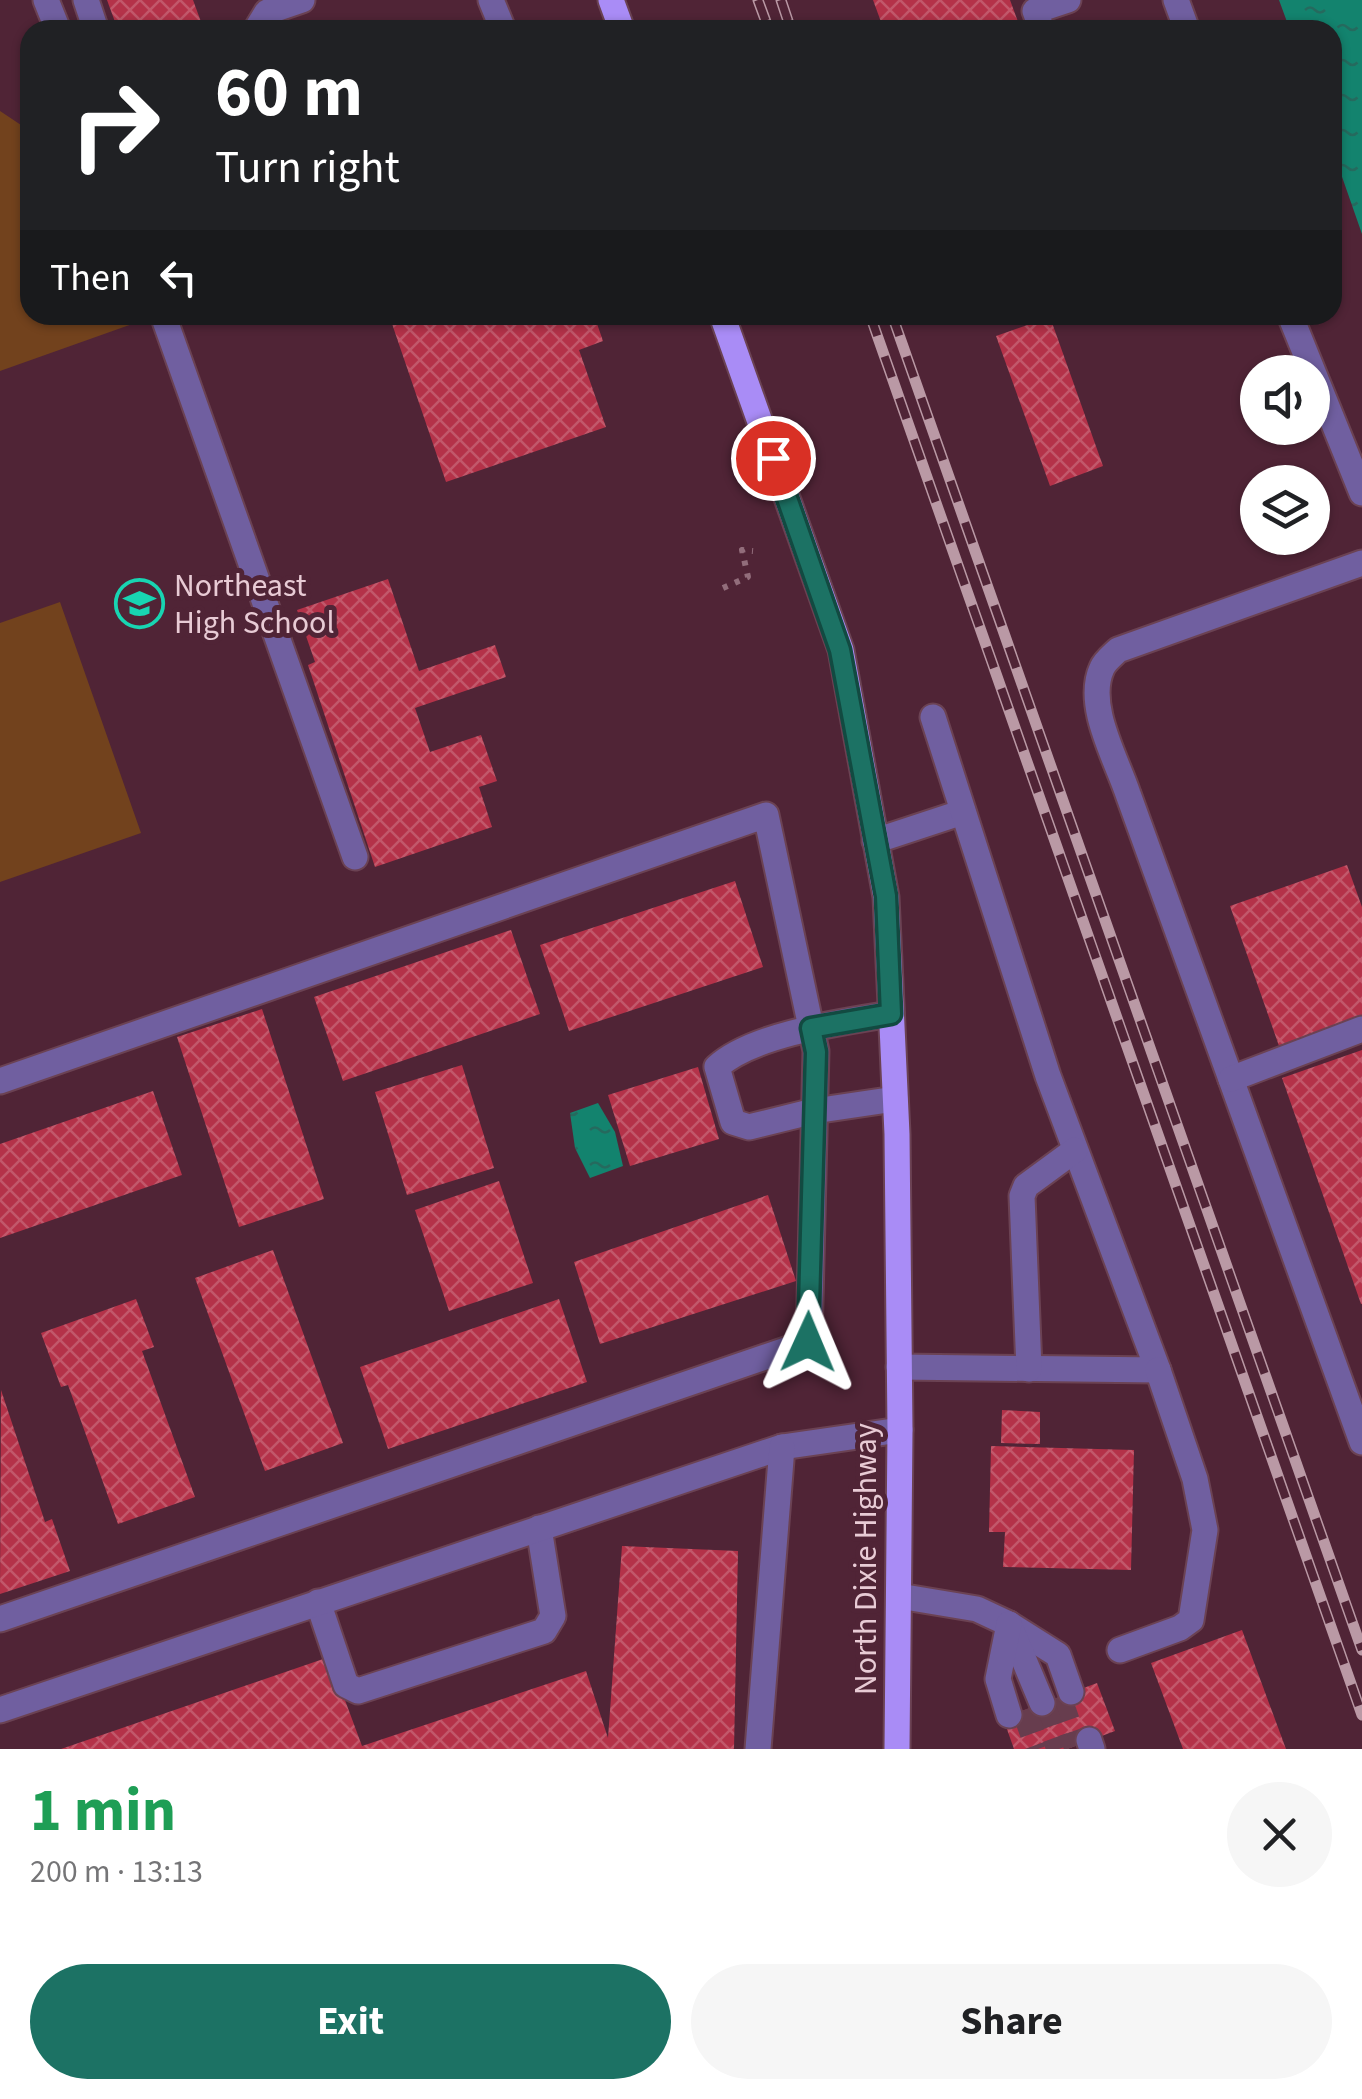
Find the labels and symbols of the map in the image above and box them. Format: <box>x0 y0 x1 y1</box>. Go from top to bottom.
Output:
pin <box>731 416 816 501</box>
place label: Northeast High School <box>174 563 335 646</box>
school or university icon: Northeast High School <box>113 578 165 630</box>
position arrow <box>756 1290 860 1394</box>
street label: North Dixie Highway <box>843 1423 889 1695</box>

